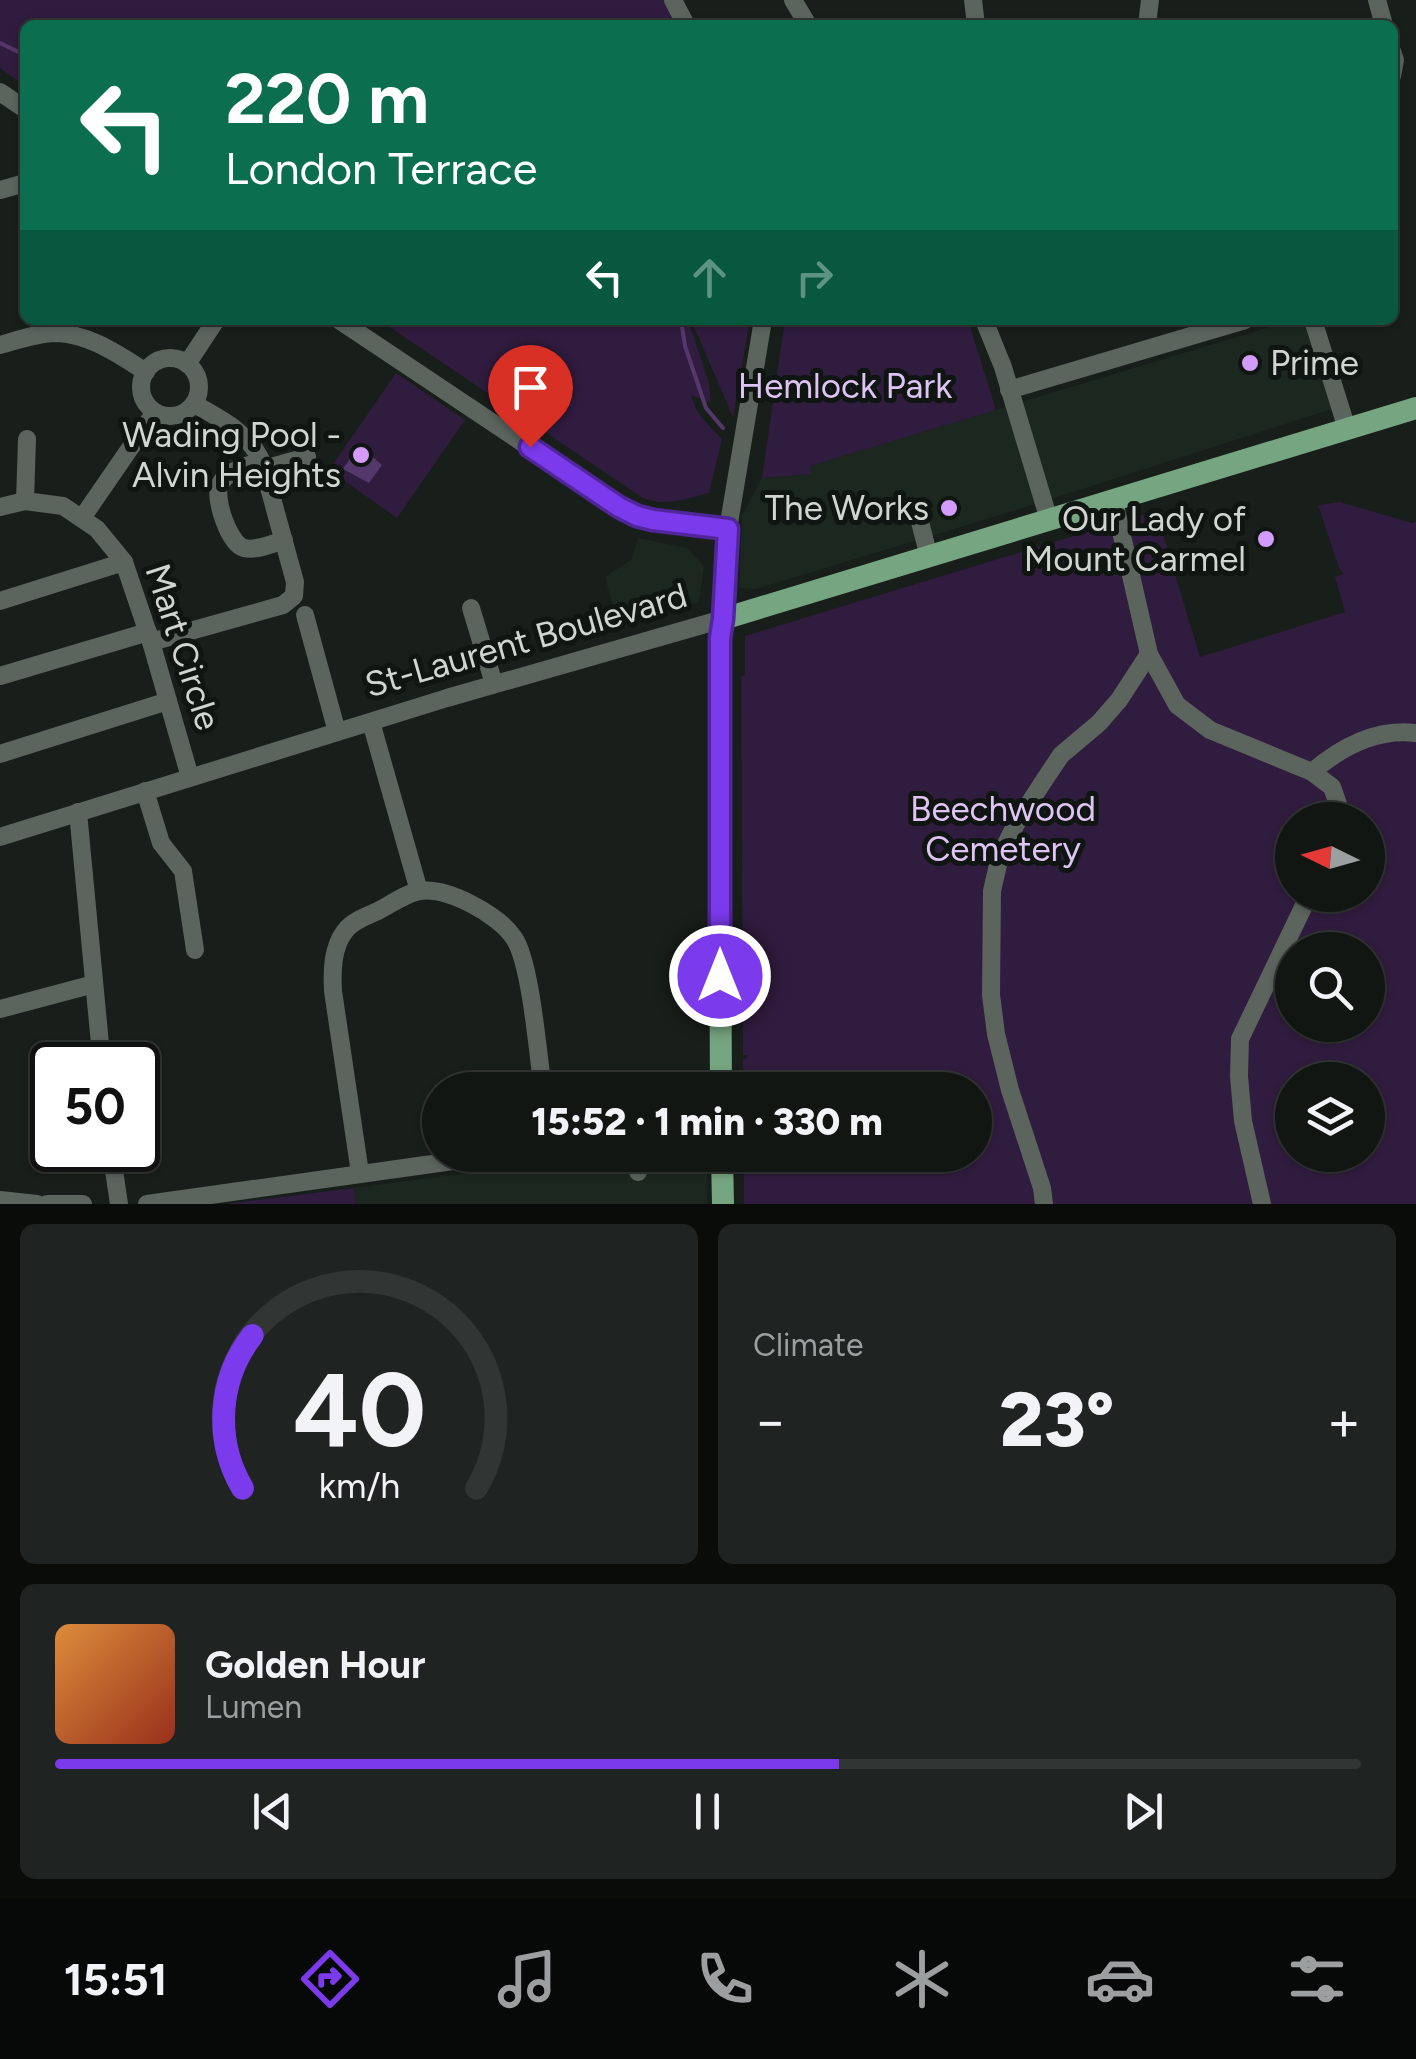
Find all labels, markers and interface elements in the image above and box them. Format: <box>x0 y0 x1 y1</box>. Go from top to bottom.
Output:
text: 220 m <box>225 56 429 141</box>
icon: left <box>60 60 190 190</box>
text: London Terrace <box>225 141 537 195</box>
icon: left <box>577 250 632 305</box>
icon: ahead <box>682 250 737 305</box>
icon: right <box>787 250 842 305</box>
place label: Prime <box>1270 342 1359 384</box>
pin <box>488 345 573 448</box>
marker: Prime <box>1239 352 1261 374</box>
icon: arrive <box>503 360 558 415</box>
park label: Hemlock Park <box>738 365 952 407</box>
place label: Wading Pool - Alvin Heights <box>122 414 341 496</box>
marker: Wading Pool - Alvin Heights <box>350 444 372 466</box>
place label: The Works <box>765 487 929 529</box>
marker: The Works <box>938 497 960 519</box>
place label: Our Lady of Mount Carmel <box>1024 498 1246 580</box>
marker: Our Lady of Mount Carmel <box>1255 528 1277 550</box>
street label: Mart Circle <box>136 559 230 735</box>
street label: St-Laurent Boulevard <box>360 574 692 706</box>
park label: Beechwood Cemetery <box>910 788 1096 870</box>
north arrow <box>1275 802 1385 912</box>
map controls <box>1275 802 1385 1172</box>
position arrow <box>668 924 772 1028</box>
button: search <box>1275 932 1385 1042</box>
speed limit sign: 50 <box>30 1042 160 1172</box>
button: layers <box>1275 1062 1385 1172</box>
text: 15:52 · 1 min · 330 m <box>531 1099 883 1145</box>
text: Climate <box>753 1326 864 1364</box>
text: 40 <box>292 1347 426 1472</box>
text: 23° <box>1000 1375 1114 1465</box>
text: − <box>753 1388 787 1454</box>
text: + <box>1327 1388 1361 1454</box>
text: km/h <box>318 1464 400 1507</box>
text: Golden Hour <box>205 1642 426 1688</box>
text: Lumen <box>205 1688 302 1726</box>
icon: previous <box>245 1784 300 1839</box>
icon: pause <box>680 1784 735 1839</box>
icon: next <box>1116 1784 1171 1839</box>
icon: directions <box>295 1944 365 2014</box>
icon: music <box>492 1944 562 2014</box>
icon: phone <box>690 1944 760 2014</box>
icon: climate <box>887 1944 957 2014</box>
icon: car <box>1085 1944 1155 2014</box>
icon: filters <box>1282 1944 1352 2014</box>
text: 15:51 <box>64 1952 168 2006</box>

